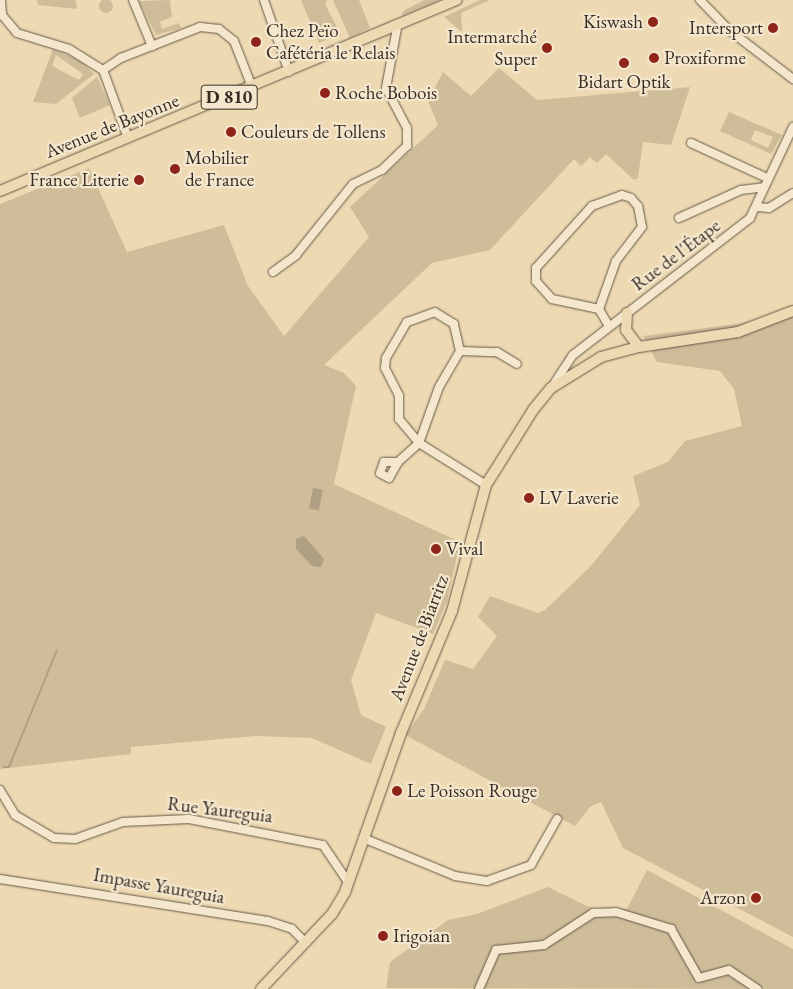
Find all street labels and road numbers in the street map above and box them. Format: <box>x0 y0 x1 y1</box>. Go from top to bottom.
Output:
road number: D 810 <box>200 81 258 112</box>
street label: Avenue de Bayonne <box>42 89 182 163</box>
street label: Rue de l'Étape <box>627 214 725 296</box>
street label: Avenue de Biarritz <box>385 572 453 704</box>
street label: Rue Yaureguia <box>166 792 274 828</box>
street label: Impasse Yaureguia <box>92 863 226 909</box>

